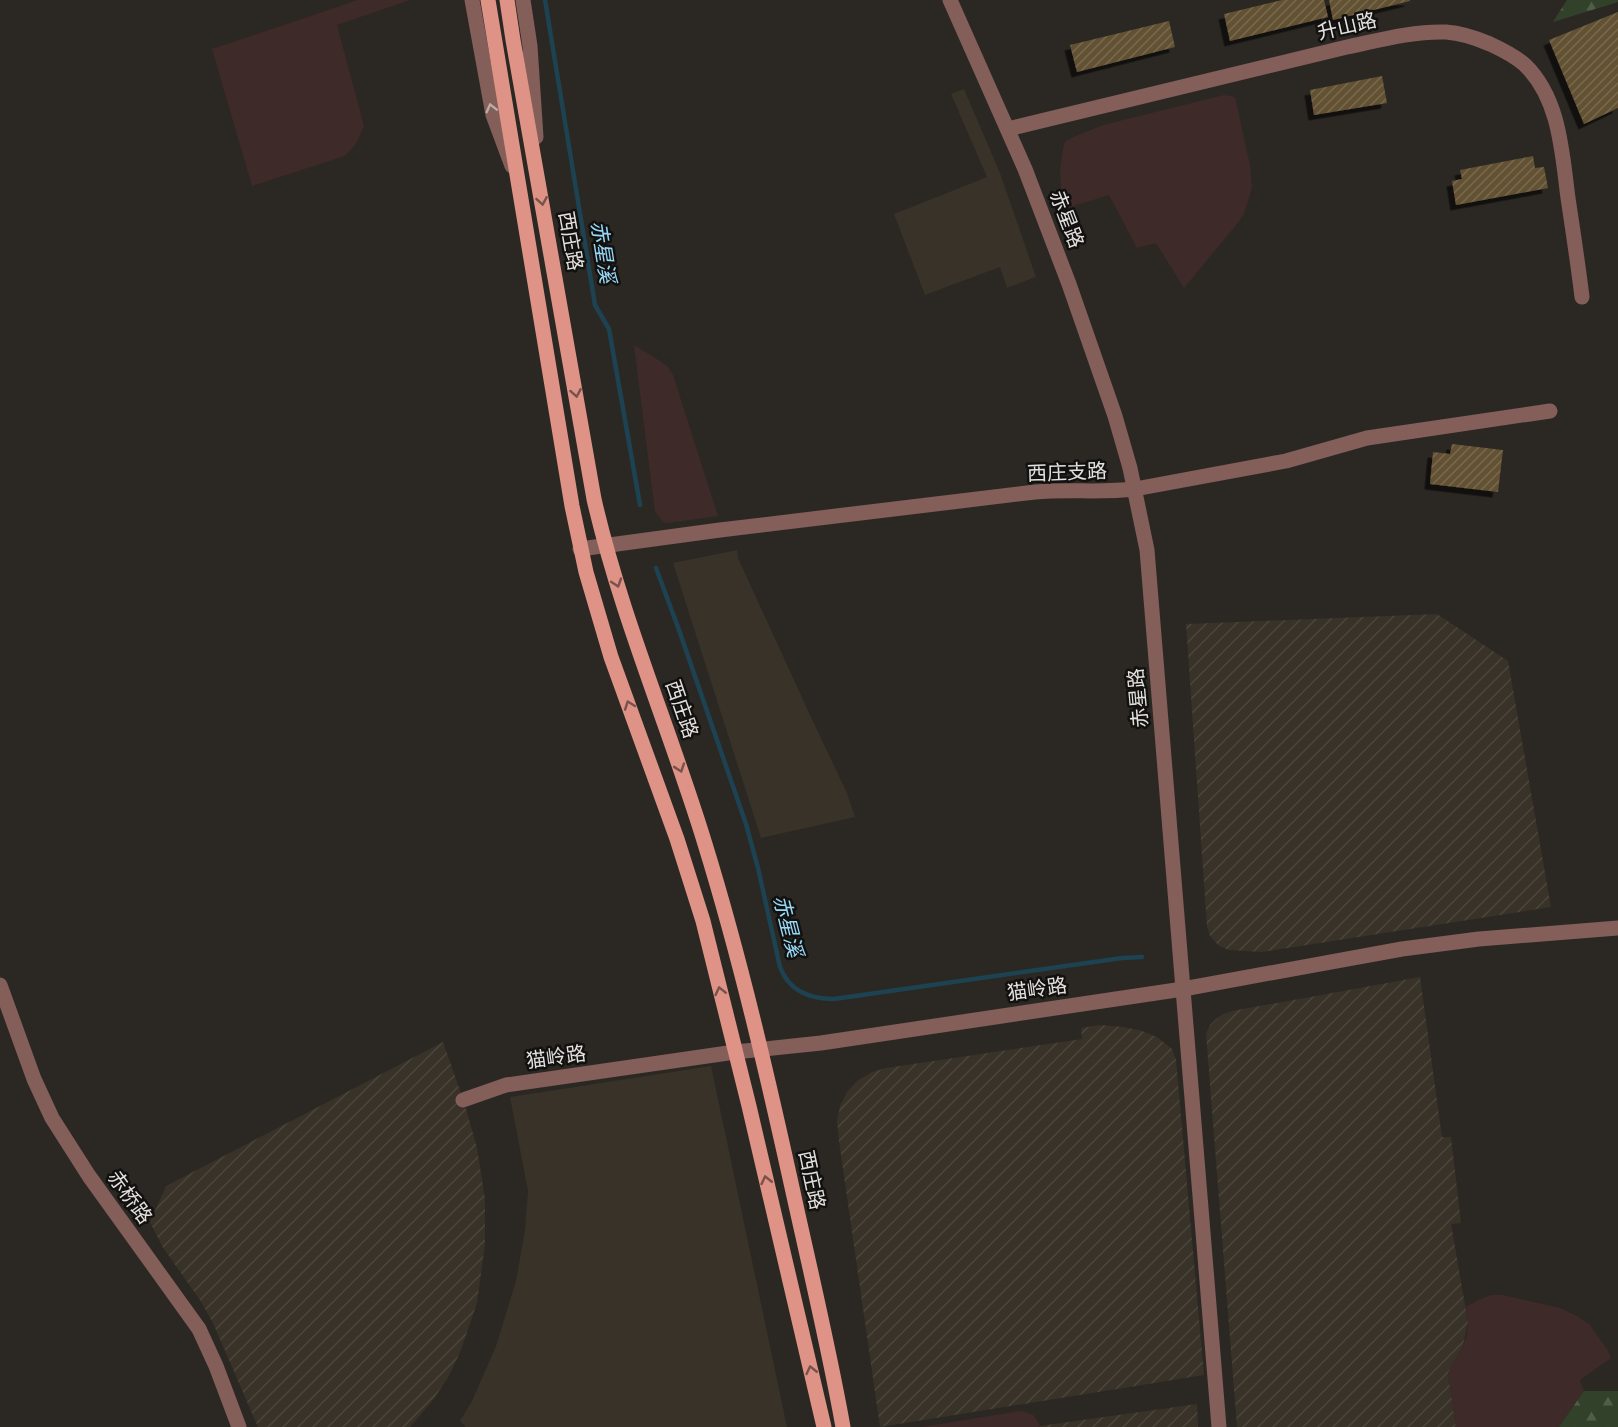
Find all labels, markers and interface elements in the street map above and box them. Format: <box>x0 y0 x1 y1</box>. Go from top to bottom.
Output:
street label: 升山路 <box>1315 8 1379 44</box>
one-way arrow <box>486 103 499 113</box>
street label: 赤星路 <box>1045 187 1089 251</box>
one-way arrow <box>535 196 548 206</box>
street label: 西庄路 <box>554 209 588 273</box>
water label: 赤星溪 <box>586 219 620 287</box>
one-way arrow <box>569 388 582 398</box>
street label: 西庄支路 <box>1027 459 1107 485</box>
one-way arrow <box>610 577 622 588</box>
street label: 赤星路 <box>1123 667 1153 729</box>
street label: 西庄路 <box>661 677 703 741</box>
one-way arrow <box>623 700 636 711</box>
one-way arrow <box>672 762 685 773</box>
water label: 赤星溪 <box>769 893 808 961</box>
street label: 猫岭路 <box>1006 973 1068 1005</box>
one-way arrow <box>715 986 728 996</box>
street label: 猫岭路 <box>525 1041 587 1073</box>
street label: 西庄路 <box>794 1148 830 1212</box>
street label: 赤桥路 <box>103 1166 157 1228</box>
one-way arrow <box>761 1175 774 1185</box>
one-way arrow <box>805 1365 818 1375</box>

